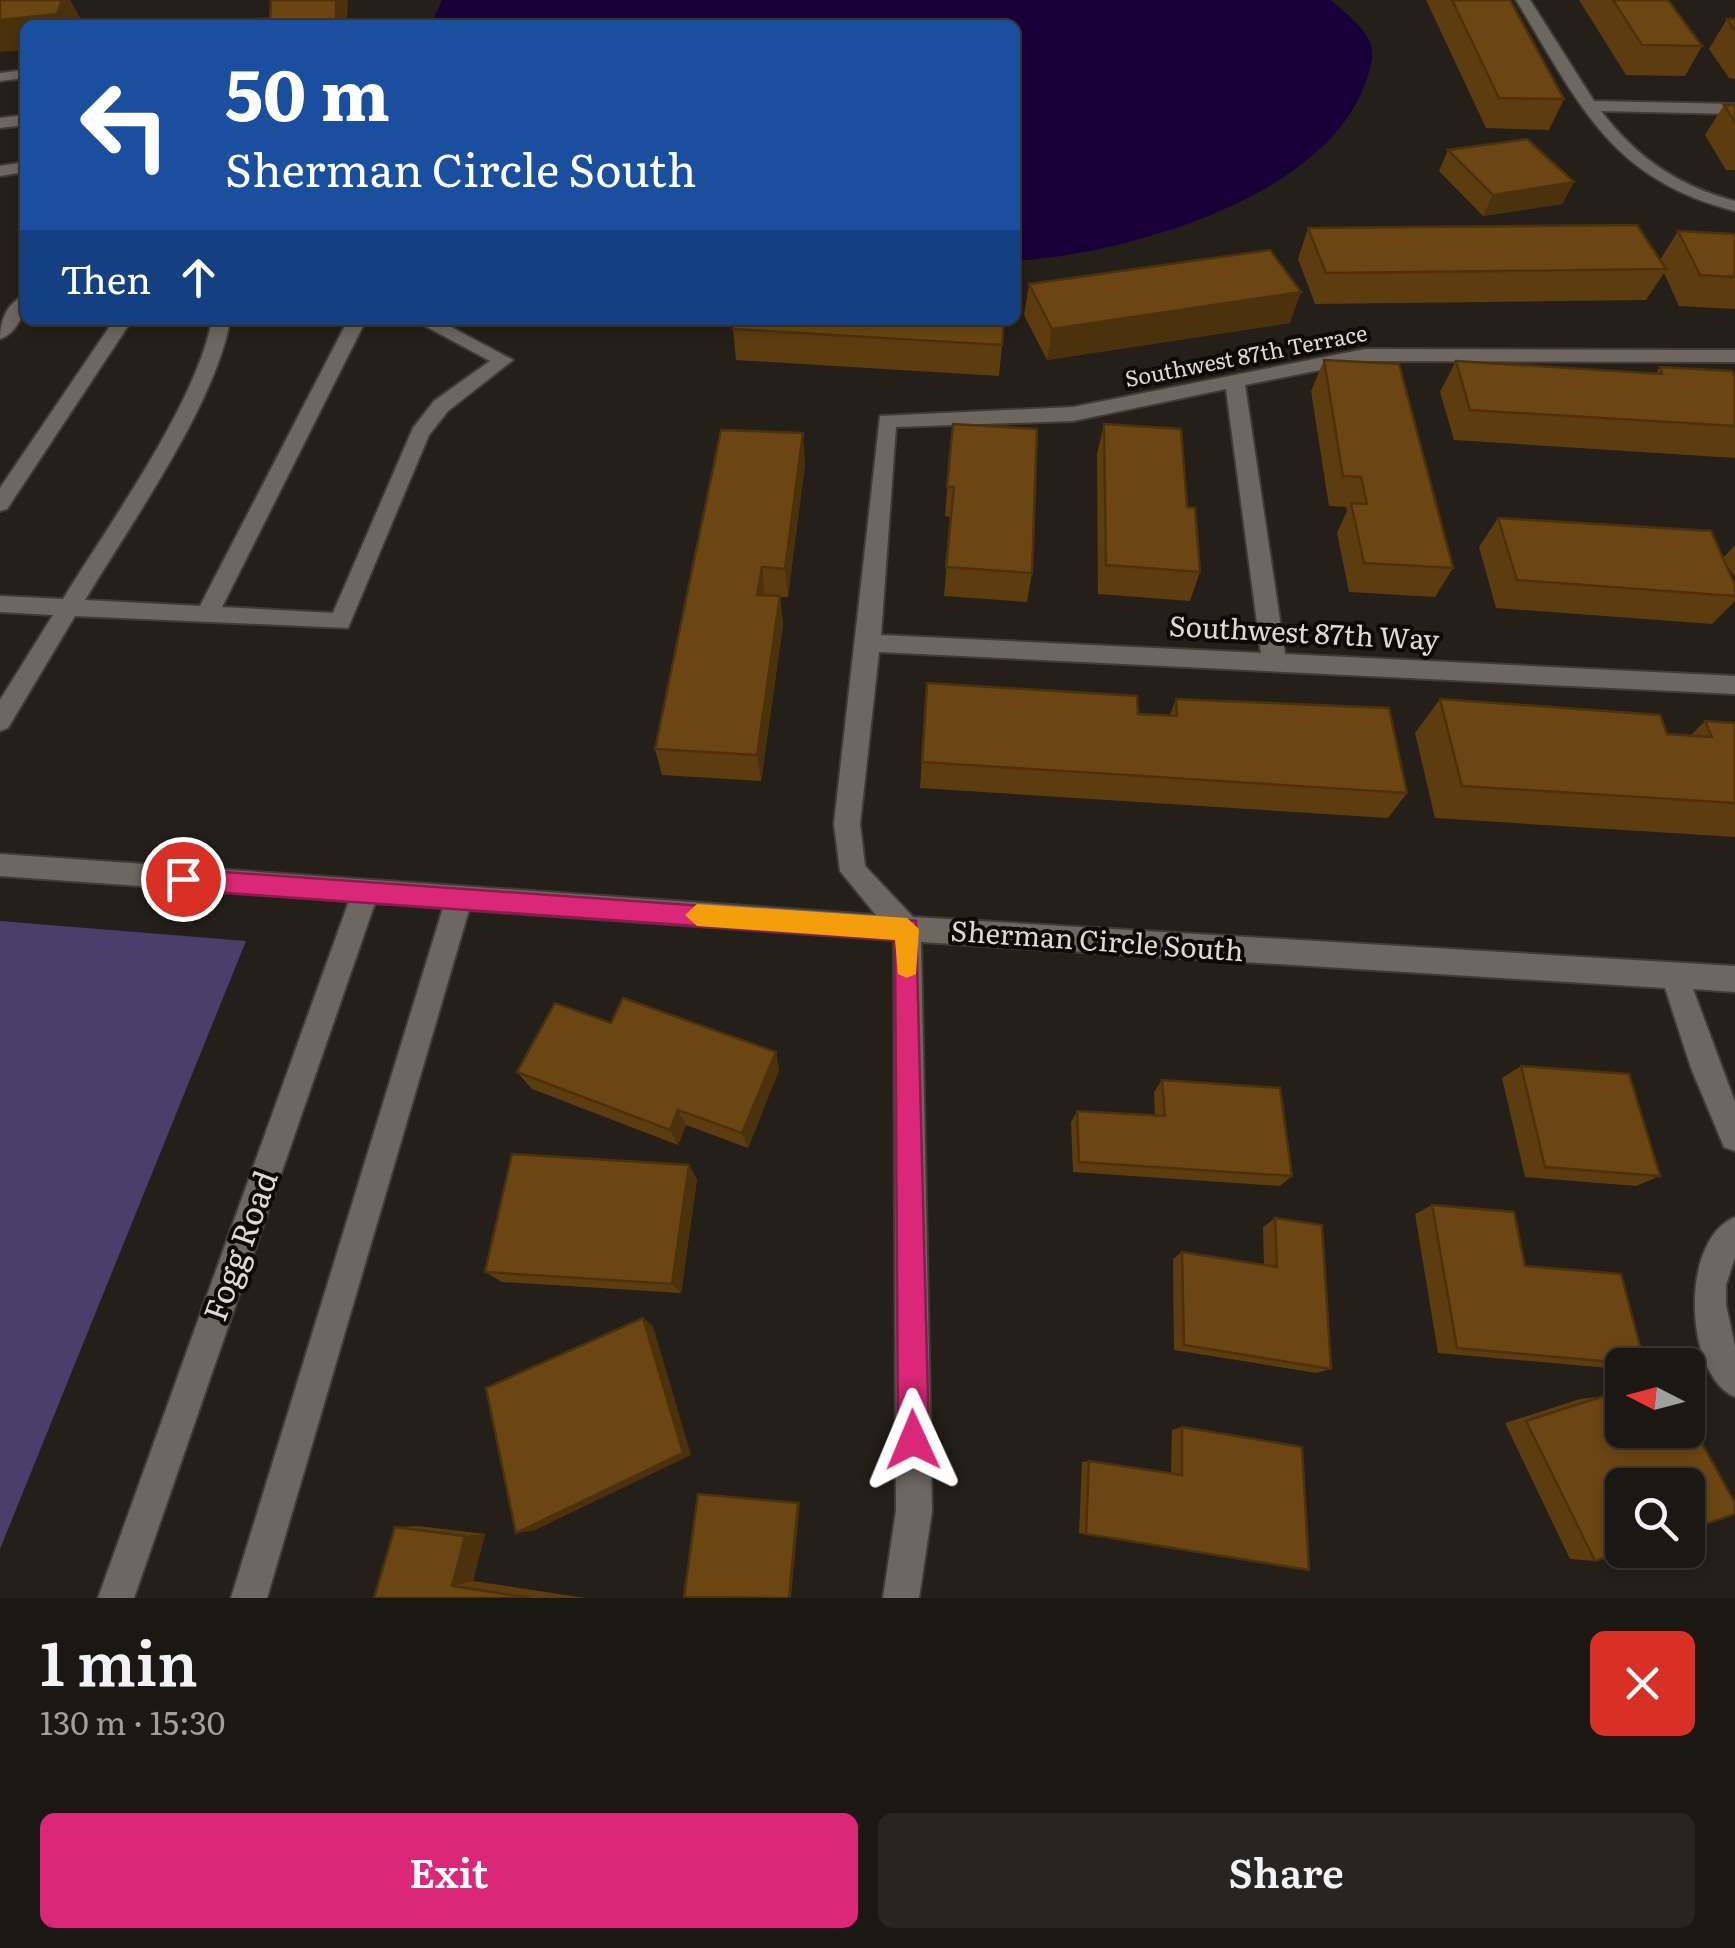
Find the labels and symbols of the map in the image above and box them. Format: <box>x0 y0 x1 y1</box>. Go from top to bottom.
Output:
street label: Southwest 87th Terrace <box>1122 315 1370 394</box>
street label: Southwest 87th Way <box>1168 603 1441 659</box>
pin <box>141 837 226 922</box>
street label: Sherman Circle South <box>949 908 1245 970</box>
street label: Fogg Road <box>189 1163 288 1327</box>
north arrow <box>1605 1348 1705 1448</box>
position arrow <box>861 1388 965 1492</box>

